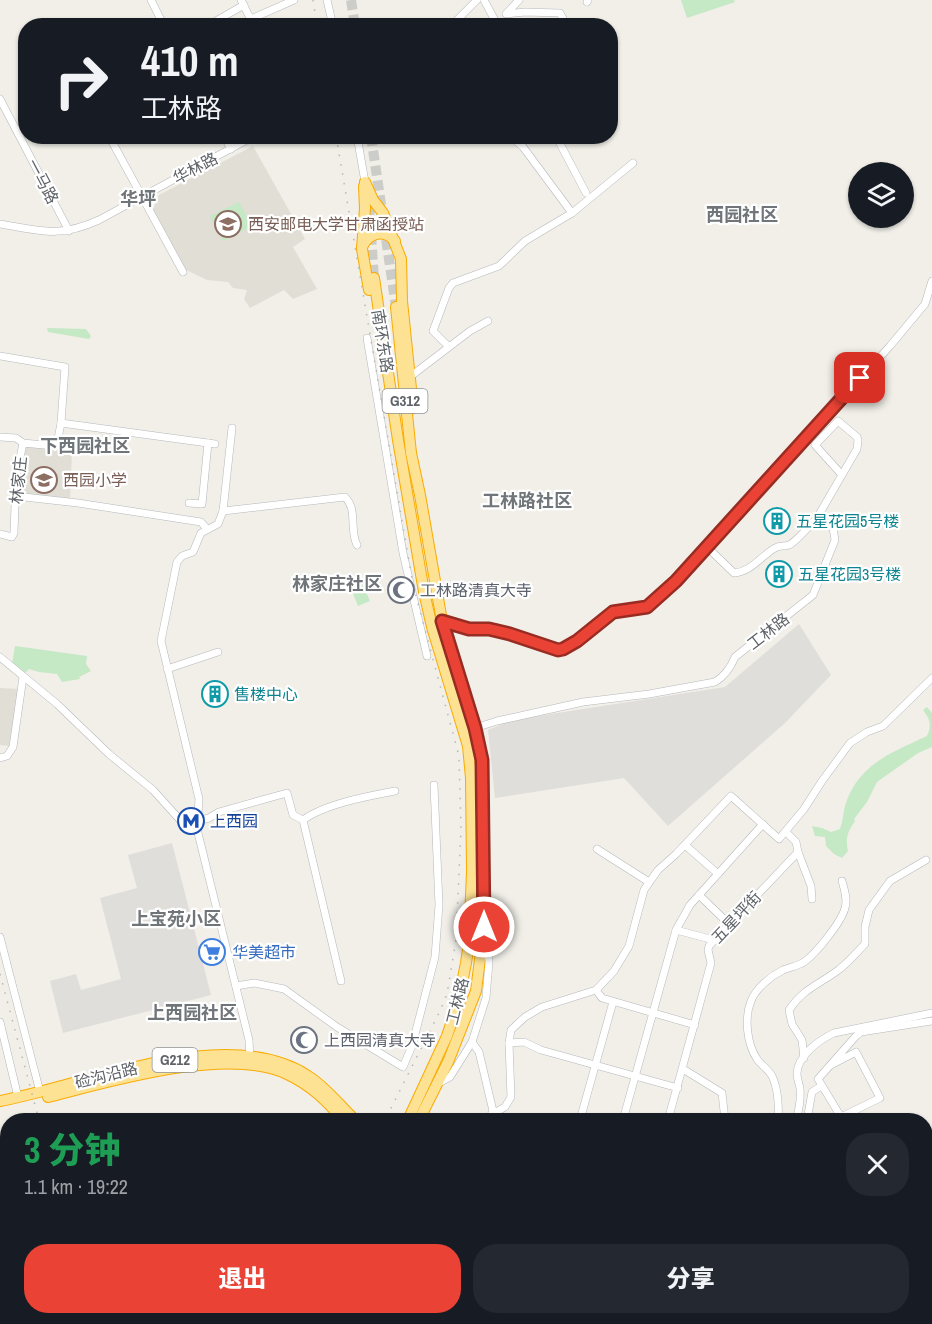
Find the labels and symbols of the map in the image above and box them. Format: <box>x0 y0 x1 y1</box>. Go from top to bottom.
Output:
street label: 华林路 <box>169 147 221 189</box>
street label: 一马路 <box>22 155 64 207</box>
district label: 华坪 <box>120 186 156 211</box>
district label: 西园社区 <box>706 202 778 227</box>
school or university icon: 西安邮电大学甘肃函授站 <box>213 209 243 239</box>
place label: 西安邮电大学甘肃函授站 <box>248 213 424 235</box>
street label: 南环东路 <box>367 308 399 374</box>
pin <box>834 352 885 403</box>
road number: G312 <box>382 389 428 413</box>
district label: 下西园社区 <box>40 433 130 458</box>
street label: 林家庄 <box>5 455 31 505</box>
school or university icon: 西园小学 <box>29 465 59 495</box>
place label: 西园小学 <box>63 469 127 491</box>
district label: 工林路社区 <box>482 488 572 513</box>
building icon: 五星花园5号楼 <box>762 506 792 536</box>
place label: 五星花园5号楼 <box>796 510 899 532</box>
building icon: 五星花园3号楼 <box>764 559 794 589</box>
place label: 五星花园3号楼 <box>798 563 901 585</box>
district label: 林家庄社区 <box>292 571 382 596</box>
mosque icon: 工林路清真大寺 <box>386 575 416 605</box>
place label: 工林路清真大寺 <box>420 579 532 601</box>
street label: 工林路 <box>742 608 794 654</box>
building icon: 售楼中心 <box>200 679 230 709</box>
place label: 售楼中心 <box>234 683 298 705</box>
metro station icon: 上西园 <box>176 806 206 836</box>
place label: 上西园 <box>210 810 258 832</box>
street label: 五星坪街 <box>706 886 766 948</box>
position arrow <box>452 895 516 959</box>
district label: 上宝苑小区 <box>131 906 221 931</box>
supermarket icon: 华美超市 <box>197 937 227 967</box>
place label: 华美超市 <box>232 941 296 963</box>
street label: 工林路 <box>441 975 473 1027</box>
district label: 上西园社区 <box>147 1000 237 1025</box>
mosque icon: 上西园清真大寺 <box>289 1025 319 1055</box>
place label: 上西园清真大寺 <box>324 1029 436 1051</box>
road number: G212 <box>152 1048 198 1072</box>
street label: 硷沟沿路 <box>72 1057 140 1093</box>

